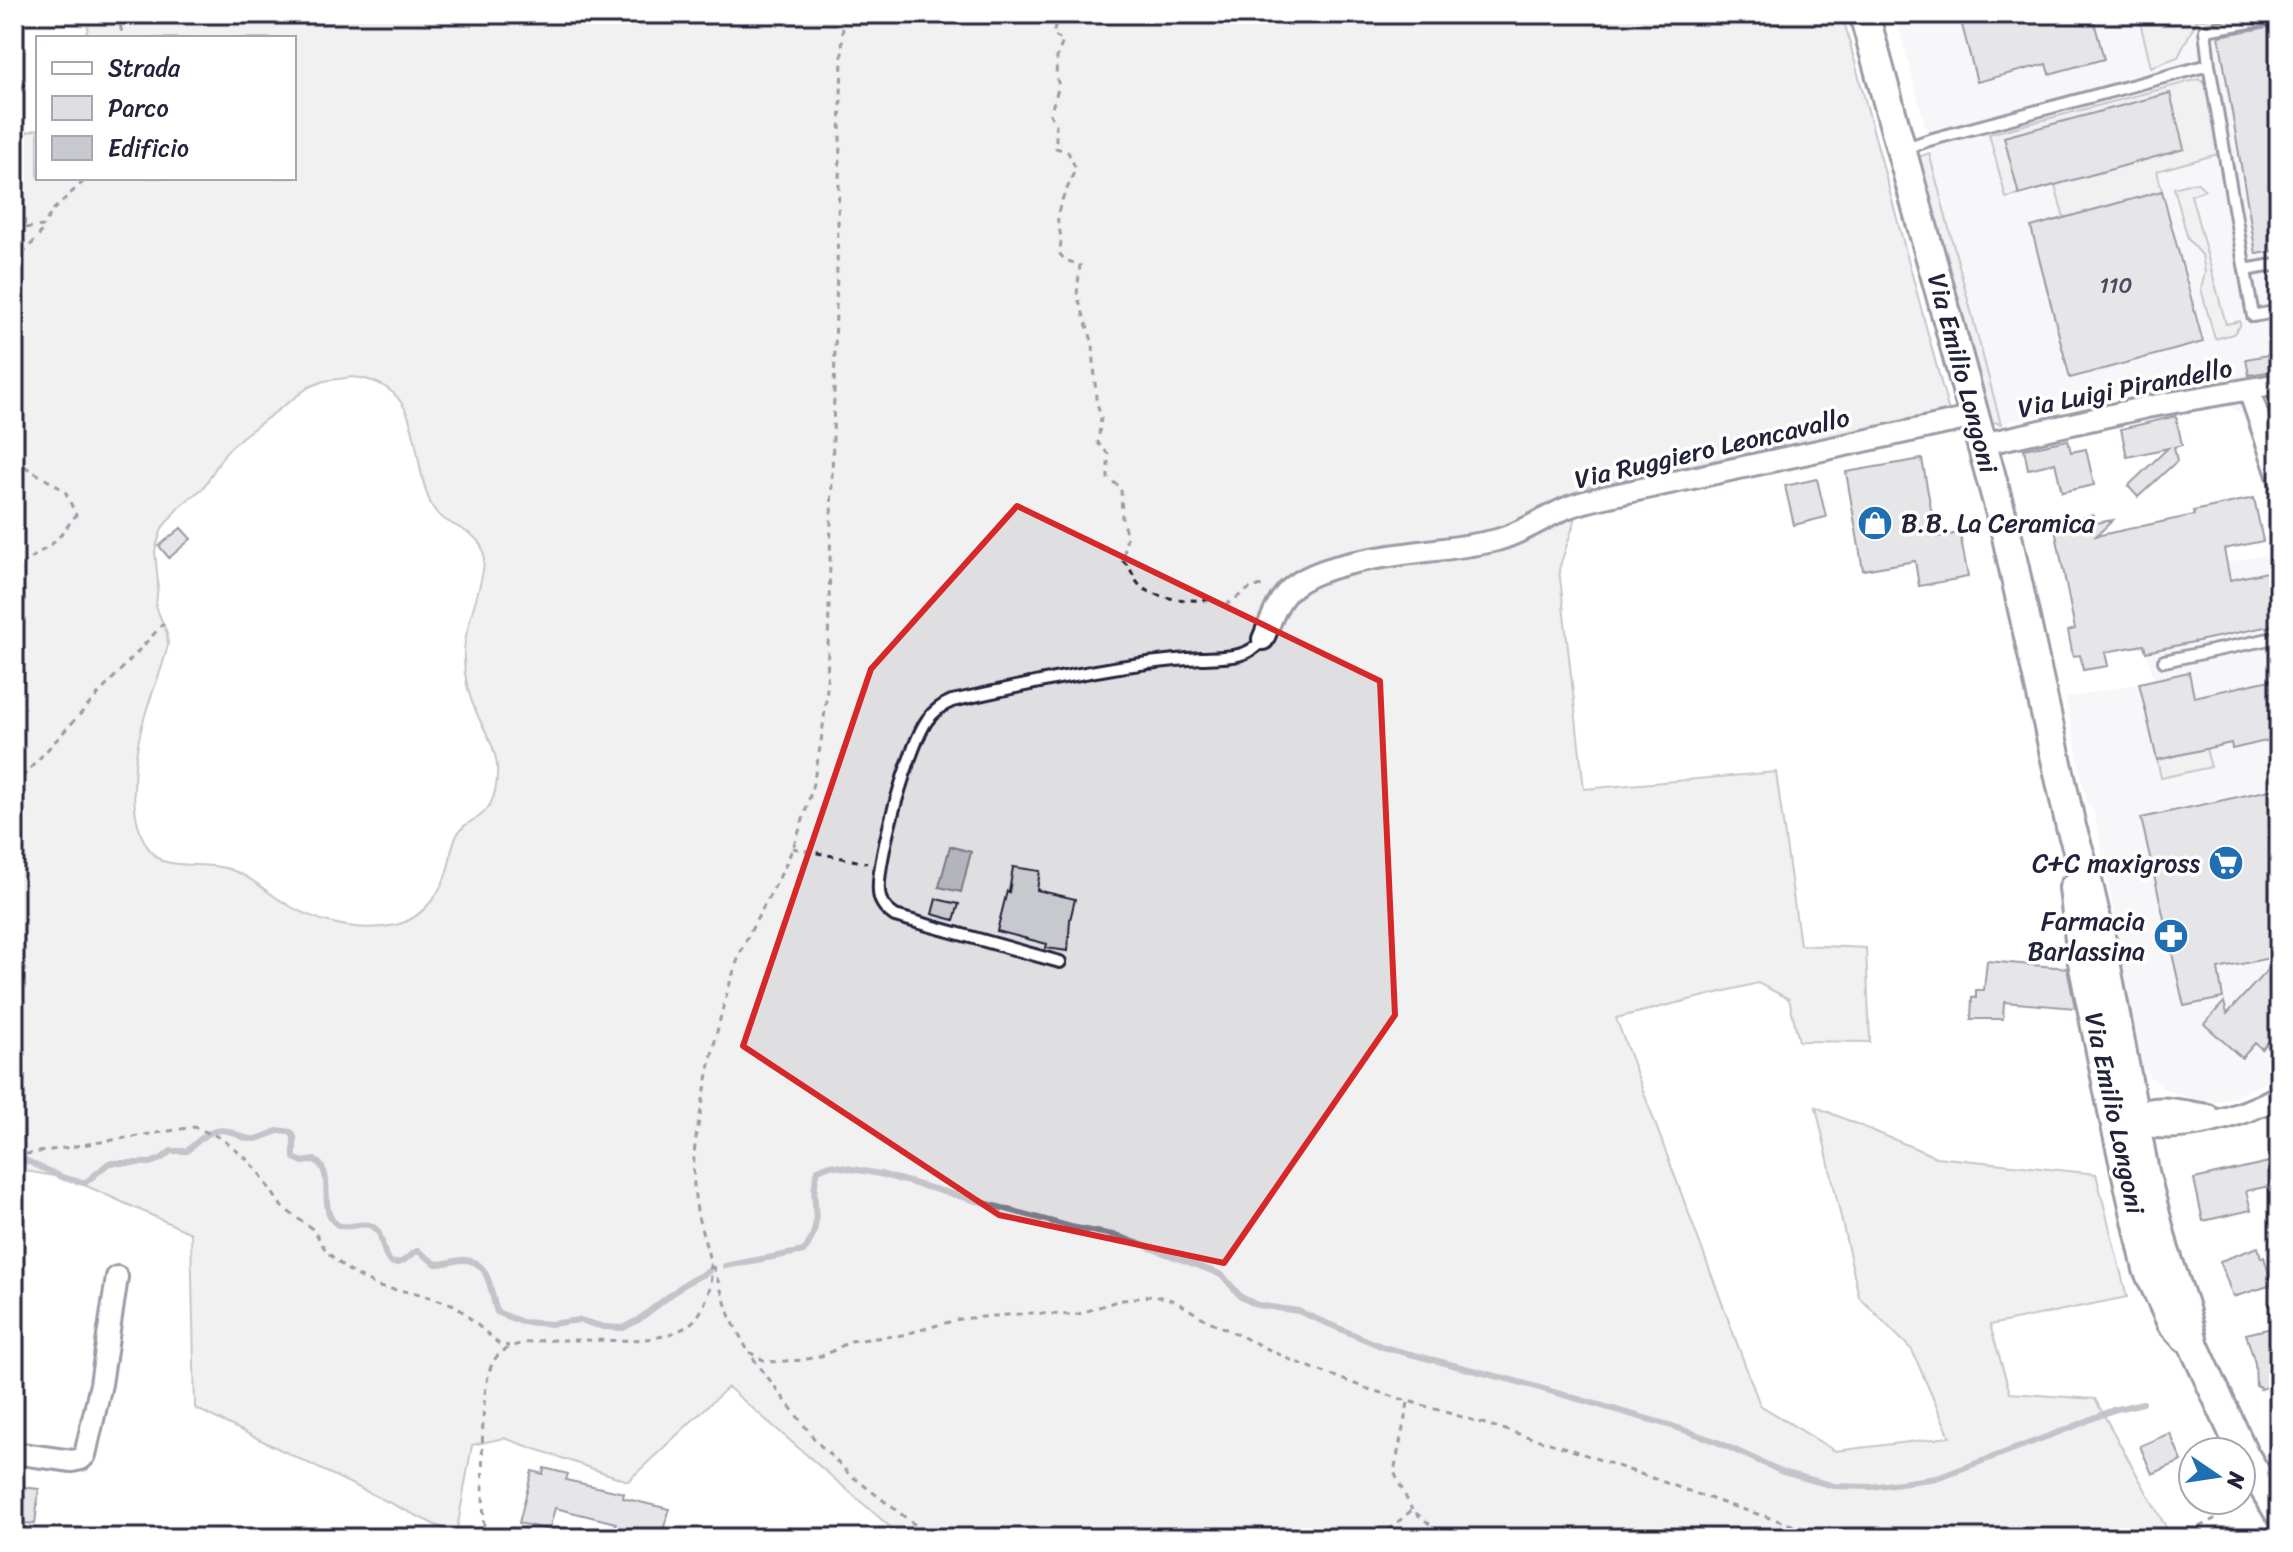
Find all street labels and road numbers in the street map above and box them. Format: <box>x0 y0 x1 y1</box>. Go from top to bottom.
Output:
street label: Via Emilio Longoni <box>1914 268 2012 479</box>
street label: Via Luigi Pirandello <box>2014 345 2236 431</box>
street label: Via Ruggiero Leoncavallo <box>1570 394 1854 502</box>
street label: Via Emilio Longoni <box>2071 1008 2159 1219</box>

